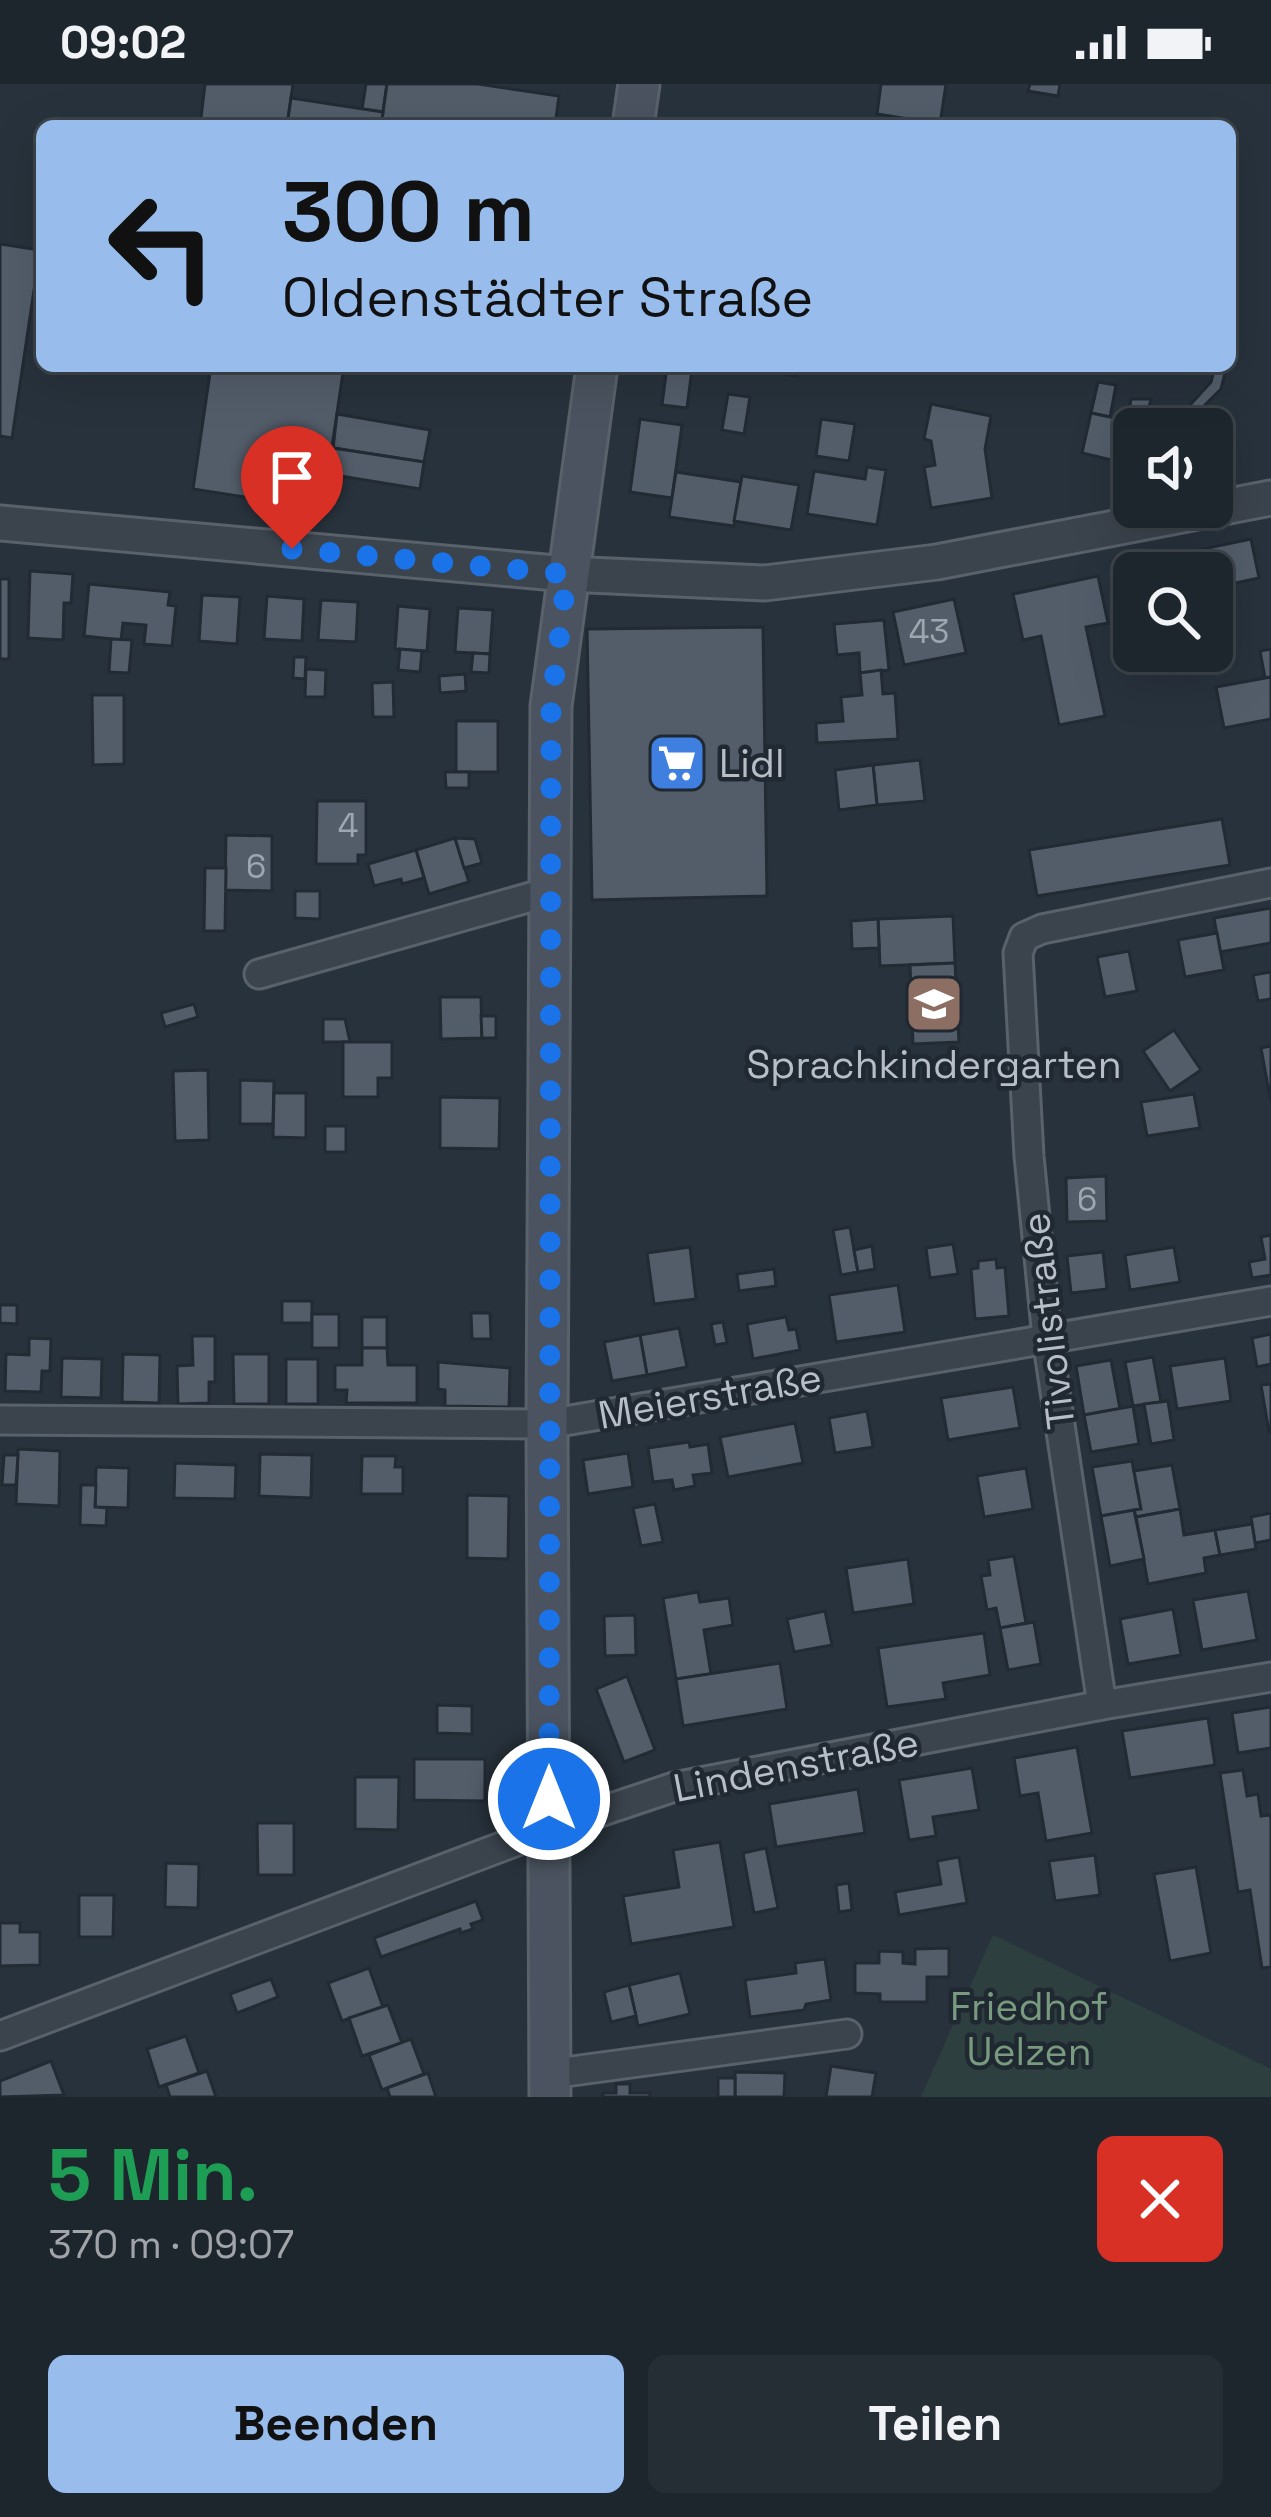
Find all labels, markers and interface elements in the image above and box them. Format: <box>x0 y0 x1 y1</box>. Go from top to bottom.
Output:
text: 09:02 <box>60 14 186 71</box>
text: 300 m <box>282 158 535 266</box>
icon: left <box>84 168 240 324</box>
text: Oldenstädter Straße <box>282 263 813 332</box>
map controls <box>1113 408 1233 672</box>
button: sound <box>1113 408 1233 528</box>
pin <box>241 426 343 549</box>
icon: arrive <box>259 444 325 510</box>
button: search <box>1113 552 1233 672</box>
house number: 43 <box>909 611 949 653</box>
supermarket icon: Lidl <box>646 732 708 794</box>
place label: Lidl <box>719 739 785 788</box>
house number: 4 <box>338 805 358 847</box>
house number: 6 <box>246 846 266 888</box>
school or university icon: Sprachkindergarten <box>903 973 965 1035</box>
place label: Sprachkindergarten <box>746 1040 1122 1089</box>
house number: 6 <box>1077 1179 1097 1221</box>
street label: Tivolistraße <box>1010 1210 1086 1432</box>
street label: Meierstraße <box>595 1352 825 1440</box>
street label: Lindenstraße <box>669 1717 923 1813</box>
position arrow <box>486 1736 612 1862</box>
park label: Friedhof Uelzen <box>950 1982 1108 2076</box>
text: 5 Min. <box>48 2129 258 2221</box>
button: close <box>1097 2136 1223 2262</box>
text: 370 m · 09:07 <box>48 2220 294 2269</box>
button: Beenden <box>48 2355 624 2493</box>
button: Teilen <box>648 2355 1223 2493</box>

